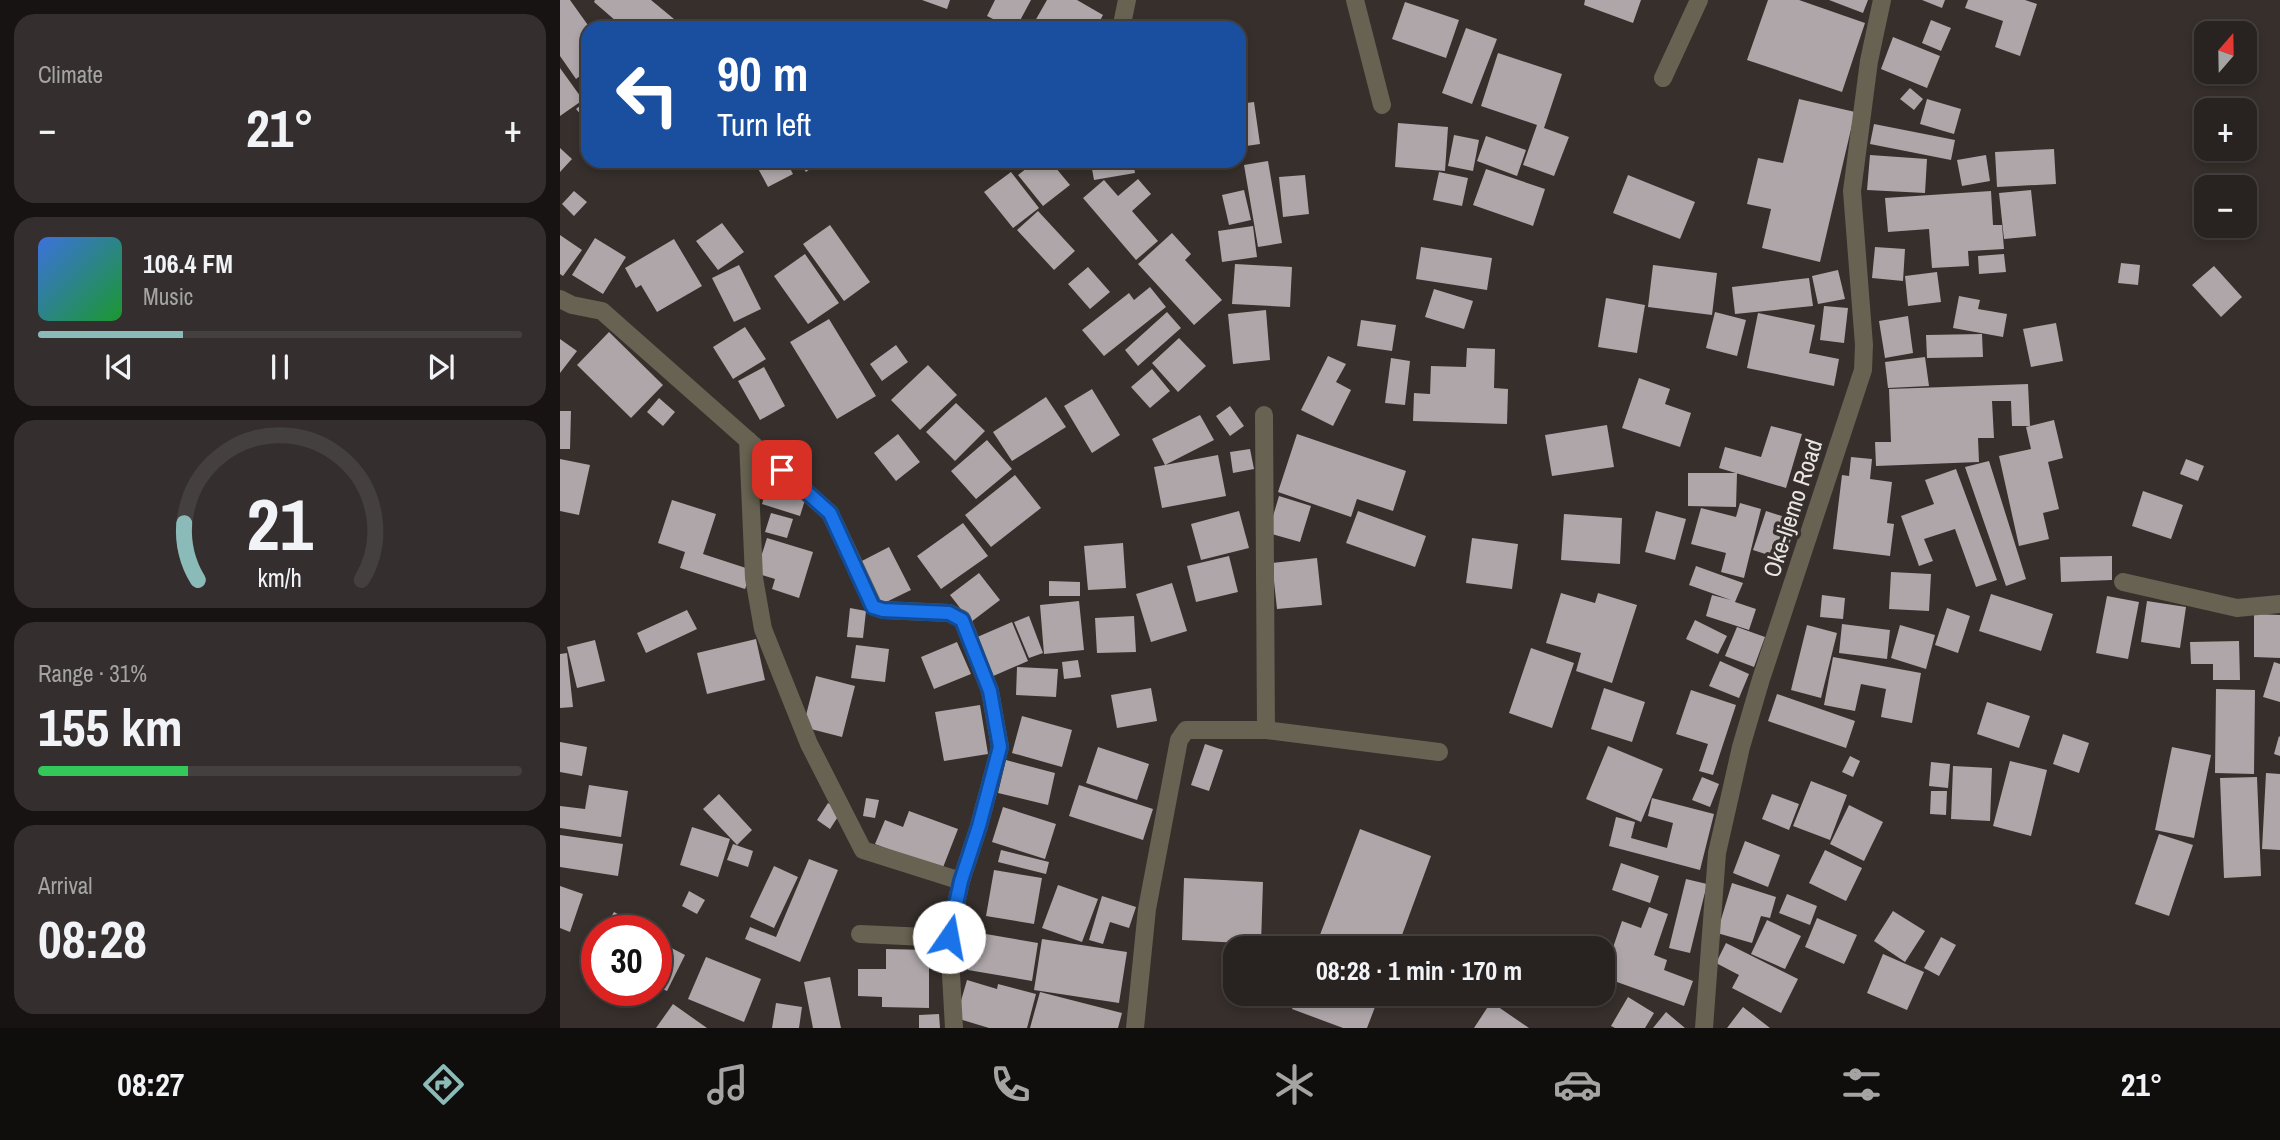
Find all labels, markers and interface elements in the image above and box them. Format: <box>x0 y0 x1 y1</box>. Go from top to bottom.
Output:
north arrow <box>2194 21 2258 84</box>
map controls <box>2194 21 2257 238</box>
text: 90 m <box>717 40 809 106</box>
icon: left <box>602 49 693 140</box>
text: Climate <box>38 59 103 90</box>
text: 21° <box>246 93 314 163</box>
button: + <box>2194 98 2257 161</box>
text: − <box>38 103 56 154</box>
text: + <box>504 103 522 154</box>
text: Turn left <box>717 103 811 146</box>
button: − <box>2194 175 2257 238</box>
text: 106.4 FM <box>143 246 233 281</box>
text: Music <box>143 281 193 312</box>
icon: previous <box>100 348 138 386</box>
icon: pause <box>261 348 299 386</box>
icon: next <box>422 348 460 386</box>
street label: Oke-Ijemo Road <box>1755 435 1829 581</box>
pin <box>752 440 812 500</box>
icon: arrive <box>763 451 801 489</box>
text: 21 <box>247 475 314 573</box>
text: km/h <box>258 561 302 595</box>
text: Range · 31% <box>38 658 147 689</box>
text: 155 km <box>38 692 183 762</box>
text: Arrival <box>38 870 93 901</box>
position arrow <box>912 900 986 974</box>
text: 08:28 <box>38 904 147 974</box>
speed limit sign: 30 <box>581 915 672 1006</box>
text: 08:28 · 1 min · 170 m <box>1316 953 1522 988</box>
icon: directions <box>419 1060 468 1109</box>
icon: music <box>703 1060 752 1109</box>
icon: phone <box>986 1060 1035 1109</box>
icon: climate <box>1270 1060 1319 1109</box>
icon: car <box>1553 1060 1602 1109</box>
icon: filters <box>1837 1060 1886 1109</box>
text: 08:27 <box>117 1063 184 1106</box>
text: 21° <box>2121 1063 2163 1106</box>

